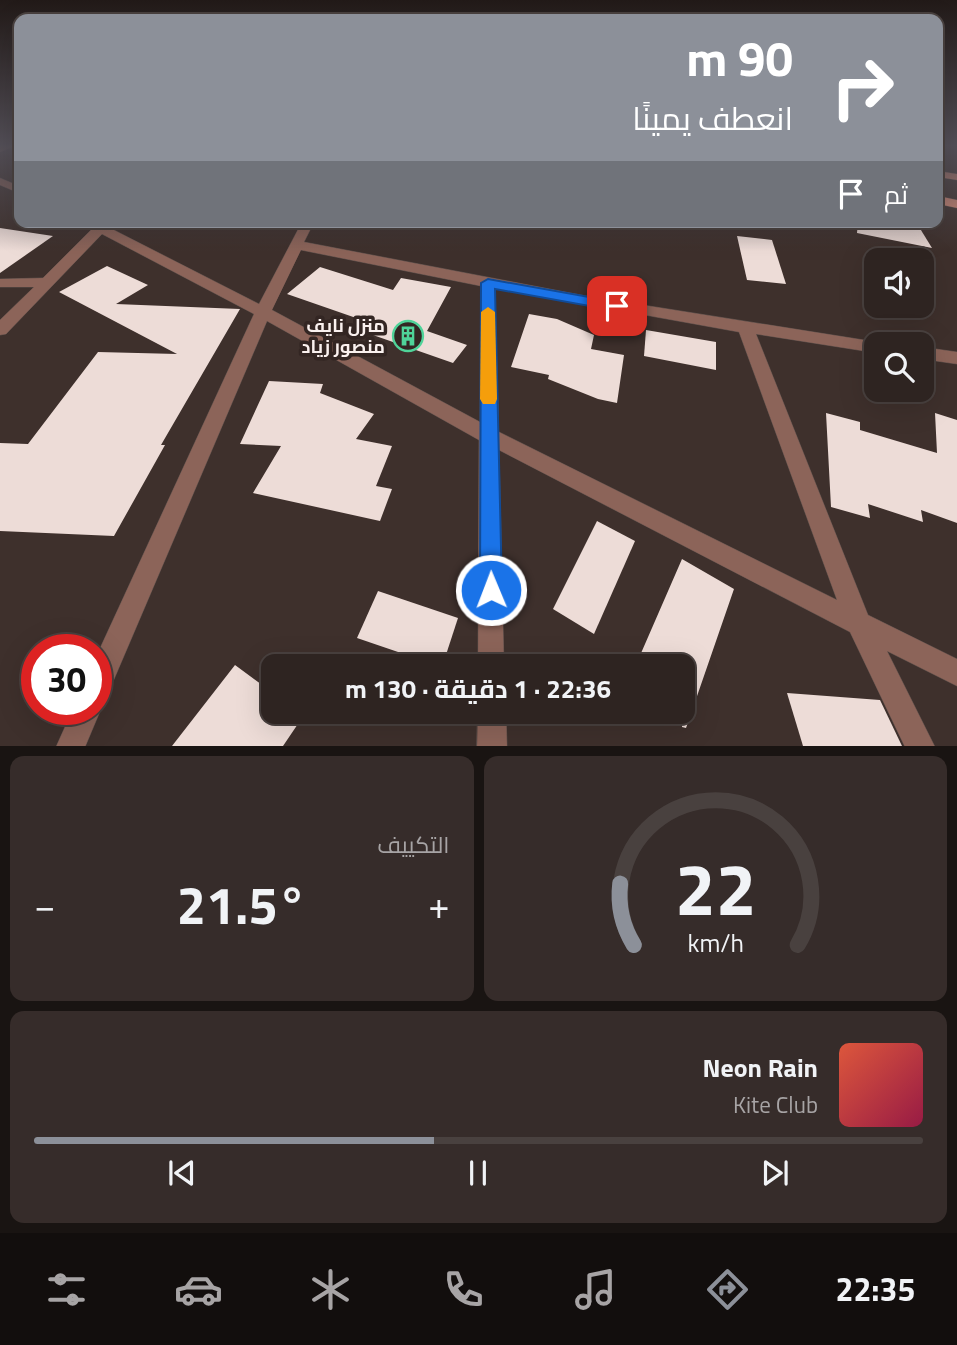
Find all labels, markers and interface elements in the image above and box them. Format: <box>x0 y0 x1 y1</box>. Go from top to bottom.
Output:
text: 90 m <box>686 20 793 95</box>
icon: right <box>817 42 908 133</box>
text: انعطف يمينًا <box>632 94 793 142</box>
icon: arrive <box>832 175 870 213</box>
text: ثم <box>884 175 908 214</box>
map controls <box>864 248 934 402</box>
button: sound <box>864 248 934 318</box>
pin <box>587 276 647 336</box>
icon: arrive <box>598 287 636 325</box>
place label: منزل نايف منصور زياد <box>302 312 385 360</box>
building icon: منزل نايف منصور زياد <box>391 319 425 353</box>
button: search <box>864 332 934 402</box>
position arrow <box>454 553 528 627</box>
speed limit sign: 30 <box>21 634 112 725</box>
text: 22:36 · 1 دقيقة · 130 m <box>345 669 611 708</box>
text: التكييف <box>377 827 450 862</box>
text: 22 <box>674 833 756 943</box>
text: 21.5° <box>177 865 307 944</box>
text: − <box>34 876 55 934</box>
text: + <box>428 876 449 934</box>
text: km/h <box>687 923 744 961</box>
text: Neon Rain <box>703 1048 818 1087</box>
text: Kite Club <box>733 1087 818 1122</box>
icon: previous <box>163 1154 201 1192</box>
icon: pause <box>459 1154 497 1192</box>
icon: next <box>756 1154 794 1192</box>
icon: filters <box>42 1265 91 1314</box>
icon: car <box>174 1265 223 1314</box>
icon: climate <box>306 1265 355 1314</box>
icon: phone <box>439 1265 488 1314</box>
icon: music <box>571 1265 620 1314</box>
icon: directions <box>703 1265 752 1314</box>
text: 22:35 <box>835 1265 915 1313</box>

